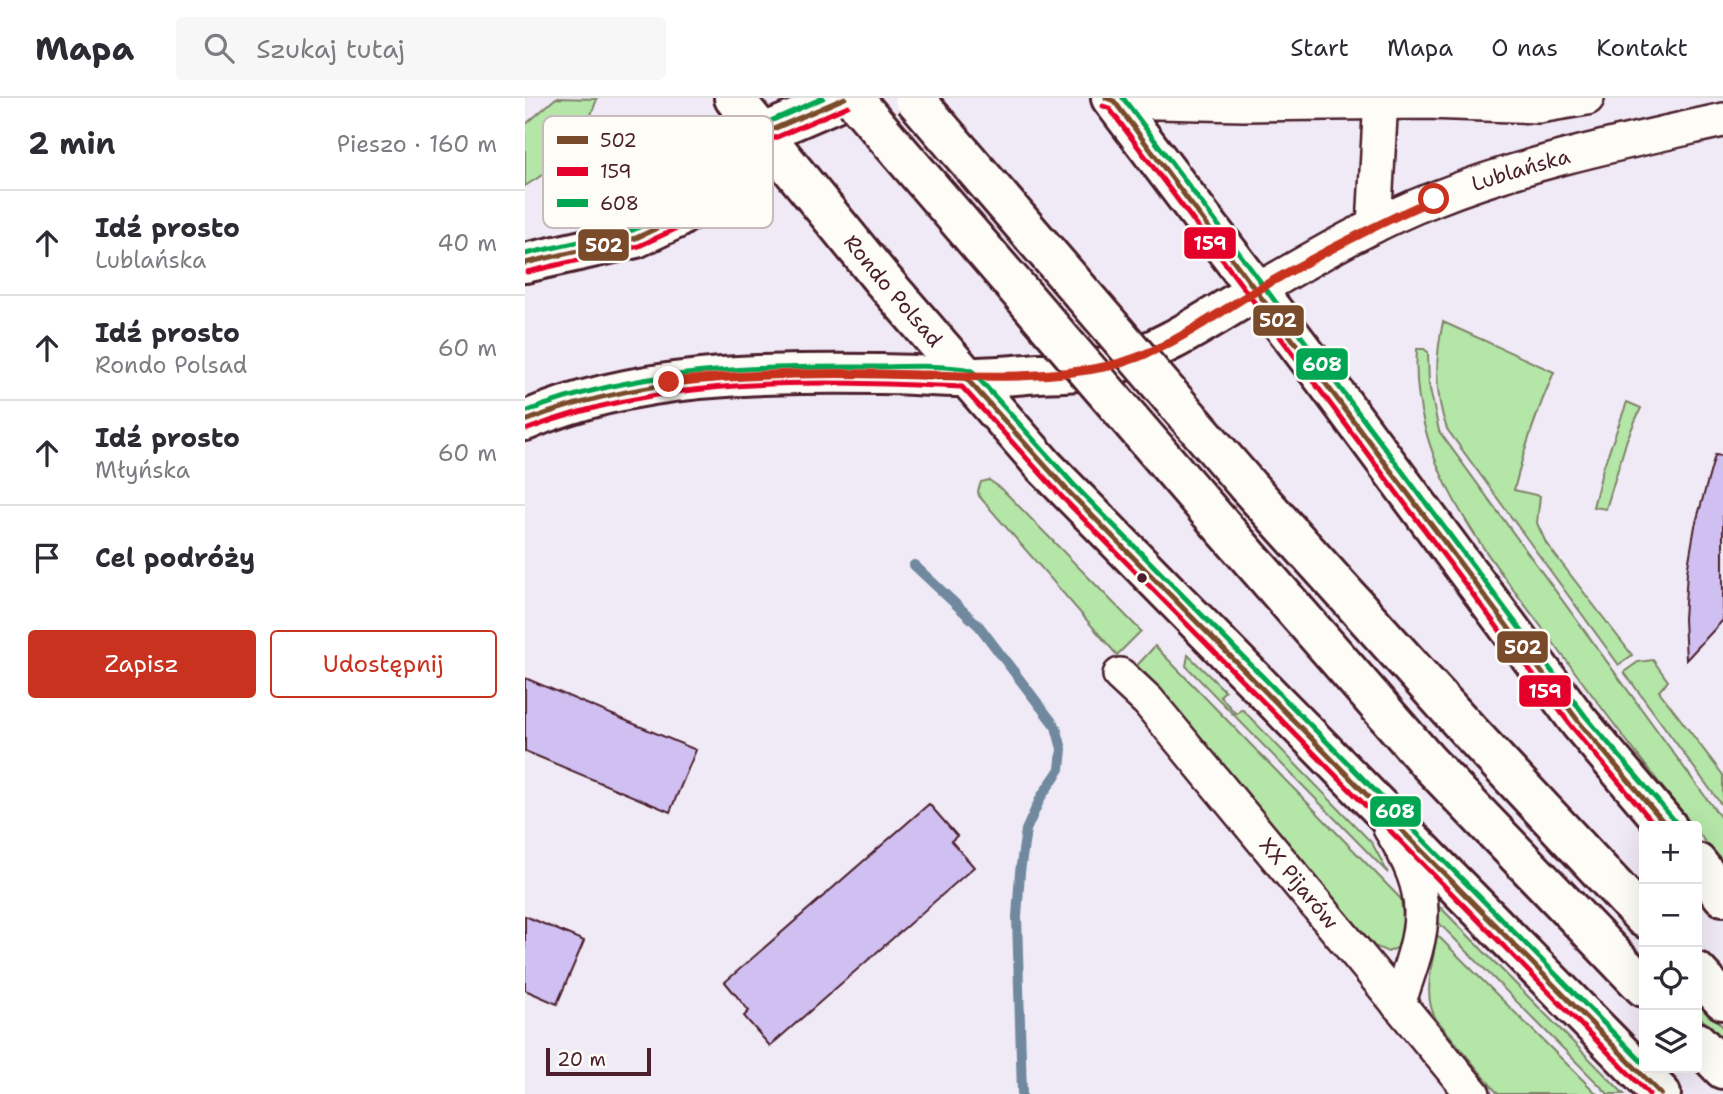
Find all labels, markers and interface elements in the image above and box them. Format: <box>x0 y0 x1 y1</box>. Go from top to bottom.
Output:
search box <box>176 17 666 80</box>
text: Mapa <box>35 26 134 71</box>
icon: search <box>200 29 238 67</box>
text: Szukaj tutaj <box>256 31 405 66</box>
text: Start <box>1290 32 1349 64</box>
text: Mapa <box>1387 32 1453 64</box>
text: O nas <box>1491 32 1558 64</box>
text: Kontakt <box>1596 32 1688 64</box>
legend <box>543 116 773 228</box>
text: 2 min <box>28 123 115 164</box>
text: 502 <box>600 128 637 153</box>
text: Pieszo · 160 m <box>337 129 497 159</box>
street label: Lublańska <box>1468 142 1573 198</box>
text: 159 <box>600 159 632 184</box>
route start <box>1418 183 1449 214</box>
text: 608 <box>600 191 639 216</box>
text: Idź prosto <box>95 210 240 245</box>
icon: ahead <box>28 224 66 262</box>
line badge: 159 <box>1183 226 1237 260</box>
text: 40 m <box>437 228 497 258</box>
line badge: 502 <box>577 228 630 262</box>
street label: Rondo Polsad <box>837 229 949 353</box>
text: 159 <box>1193 231 1227 256</box>
text: 502 <box>585 233 623 258</box>
text: Lublańska <box>95 245 206 275</box>
line badge: 502 <box>1252 304 1305 337</box>
text: 502 <box>1259 308 1297 333</box>
text: Idź prosto <box>95 315 240 350</box>
icon: ahead <box>28 329 66 367</box>
text: 60 m <box>438 333 497 363</box>
line badge: 608 <box>1295 347 1349 381</box>
text: Rondo Polsad <box>95 350 247 380</box>
text: 608 <box>1302 352 1342 377</box>
route end <box>653 366 684 397</box>
text: Idź prosto <box>95 420 240 455</box>
icon: ahead <box>28 434 66 472</box>
text: 60 m <box>438 438 497 468</box>
text: Młyńska <box>95 455 190 485</box>
icon: arrive <box>28 539 66 577</box>
text: Cel podróży <box>95 540 255 575</box>
unlabelled marker <box>1135 571 1149 585</box>
button: Zapisz <box>28 630 256 698</box>
button: Udostępnij <box>270 630 497 698</box>
line badge: 502 <box>1496 630 1549 664</box>
text: 502 <box>1504 635 1542 660</box>
line badge: 159 <box>1518 674 1572 708</box>
text: 159 <box>1528 679 1562 704</box>
line badge: 608 <box>1369 795 1422 828</box>
text: 608 <box>1375 799 1415 824</box>
map controls <box>1639 821 1702 1073</box>
button: + <box>1639 821 1702 884</box>
street label: XX Pijarów <box>1253 832 1345 935</box>
button: − <box>1639 884 1702 947</box>
button: locate <box>1639 947 1702 1010</box>
button: layers <box>1639 1010 1702 1073</box>
scale bar <box>546 1045 651 1077</box>
text: 20 m <box>557 1047 606 1072</box>

